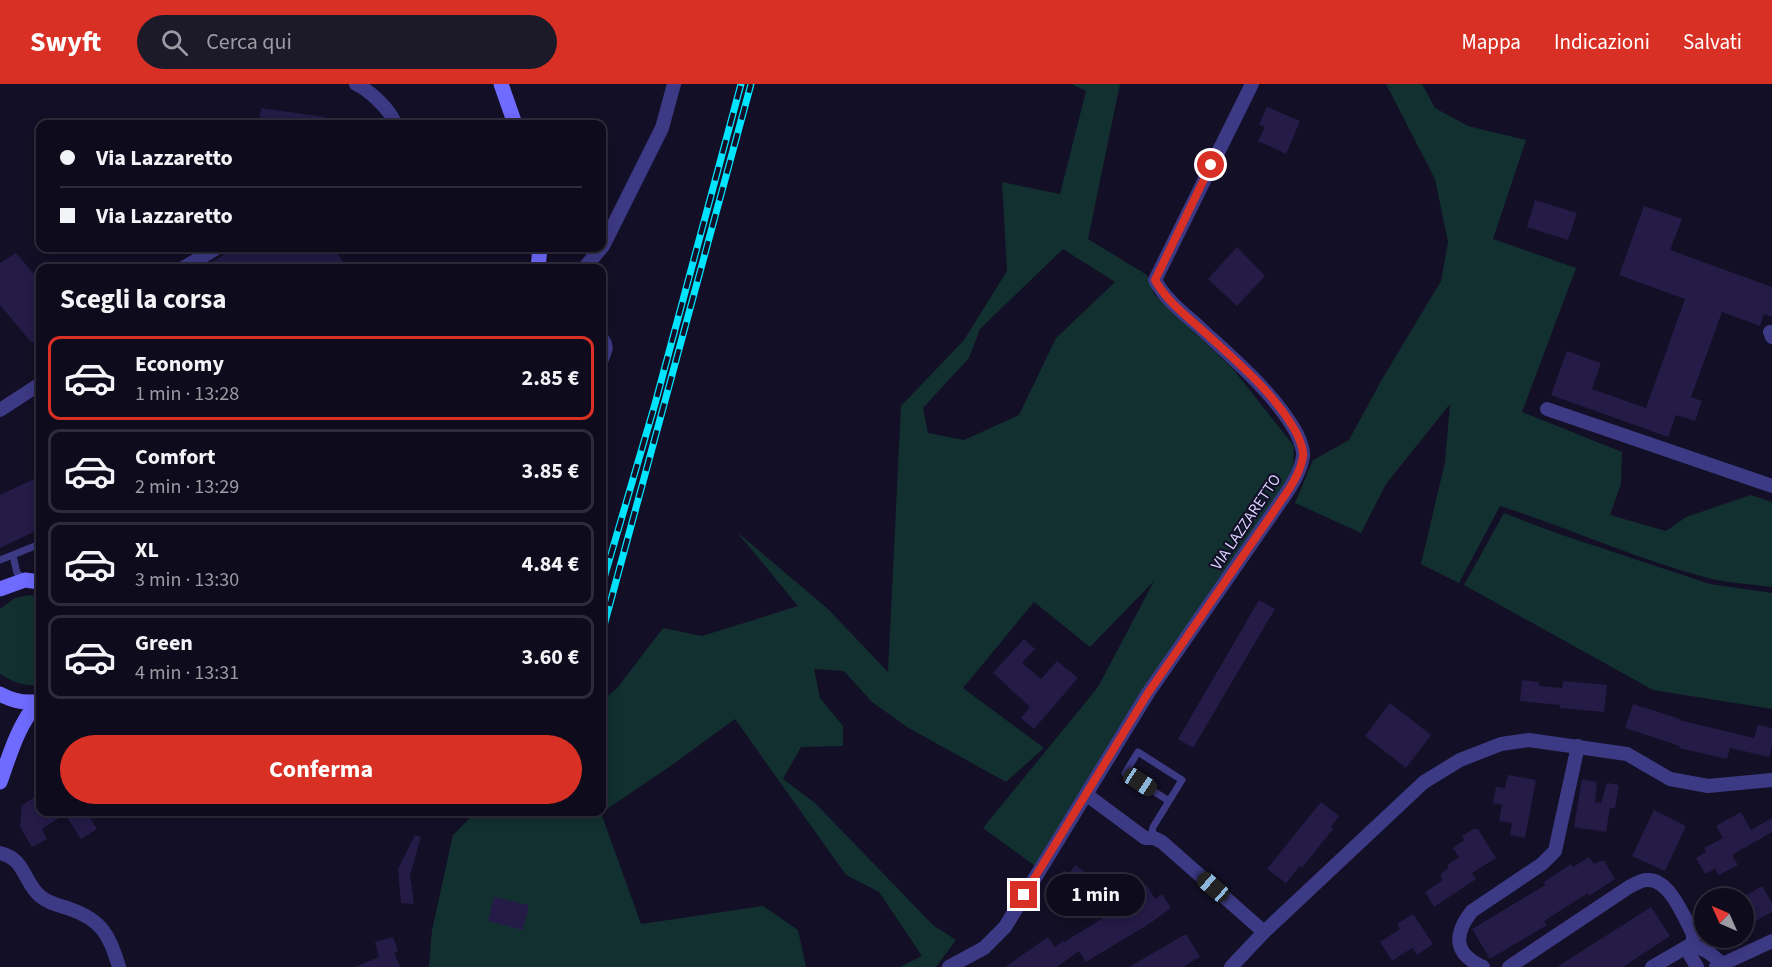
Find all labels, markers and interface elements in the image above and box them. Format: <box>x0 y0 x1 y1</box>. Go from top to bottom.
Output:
search box <box>137 15 557 69</box>
text: Swyft <box>30 22 101 62</box>
icon: search <box>158 26 191 59</box>
text: Cerca qui <box>206 26 292 58</box>
text: Mappa <box>1462 27 1521 57</box>
text: Indicazioni <box>1554 27 1650 57</box>
text: Salvati <box>1683 27 1742 57</box>
text: Via Lazzaretto <box>96 142 233 174</box>
route start <box>1197 151 1224 178</box>
text: Via Lazzaretto <box>96 200 233 232</box>
text: Scegli la corsa <box>60 280 227 319</box>
text: Economy <box>135 348 224 380</box>
icon: car <box>63 351 117 405</box>
text: 2.85 € <box>522 362 579 394</box>
text: 1 min · 13:28 <box>135 380 239 408</box>
text: Comfort <box>135 441 216 473</box>
icon: car <box>63 444 117 498</box>
text: 3.85 € <box>522 455 579 487</box>
street label: VIA LAZZARETTO <box>1206 470 1286 574</box>
text: 2 min · 13:29 <box>135 473 239 501</box>
text: XL <box>135 534 159 566</box>
icon: car <box>63 537 117 591</box>
text: 4.84 € <box>522 548 579 580</box>
text: 3 min · 13:30 <box>135 566 239 594</box>
text: Green <box>135 627 193 659</box>
icon: car <box>63 630 117 684</box>
text: 3.60 € <box>522 641 579 673</box>
text: 4 min · 13:31 <box>135 659 239 687</box>
button: Conferma <box>60 735 582 804</box>
car <box>1120 765 1160 799</box>
car <box>1194 868 1232 906</box>
callout: 1 min <box>1045 874 1144 916</box>
route end <box>1010 881 1037 908</box>
text: 1 min <box>1071 881 1120 909</box>
north arrow <box>1694 888 1754 948</box>
map controls <box>1694 888 1754 948</box>

